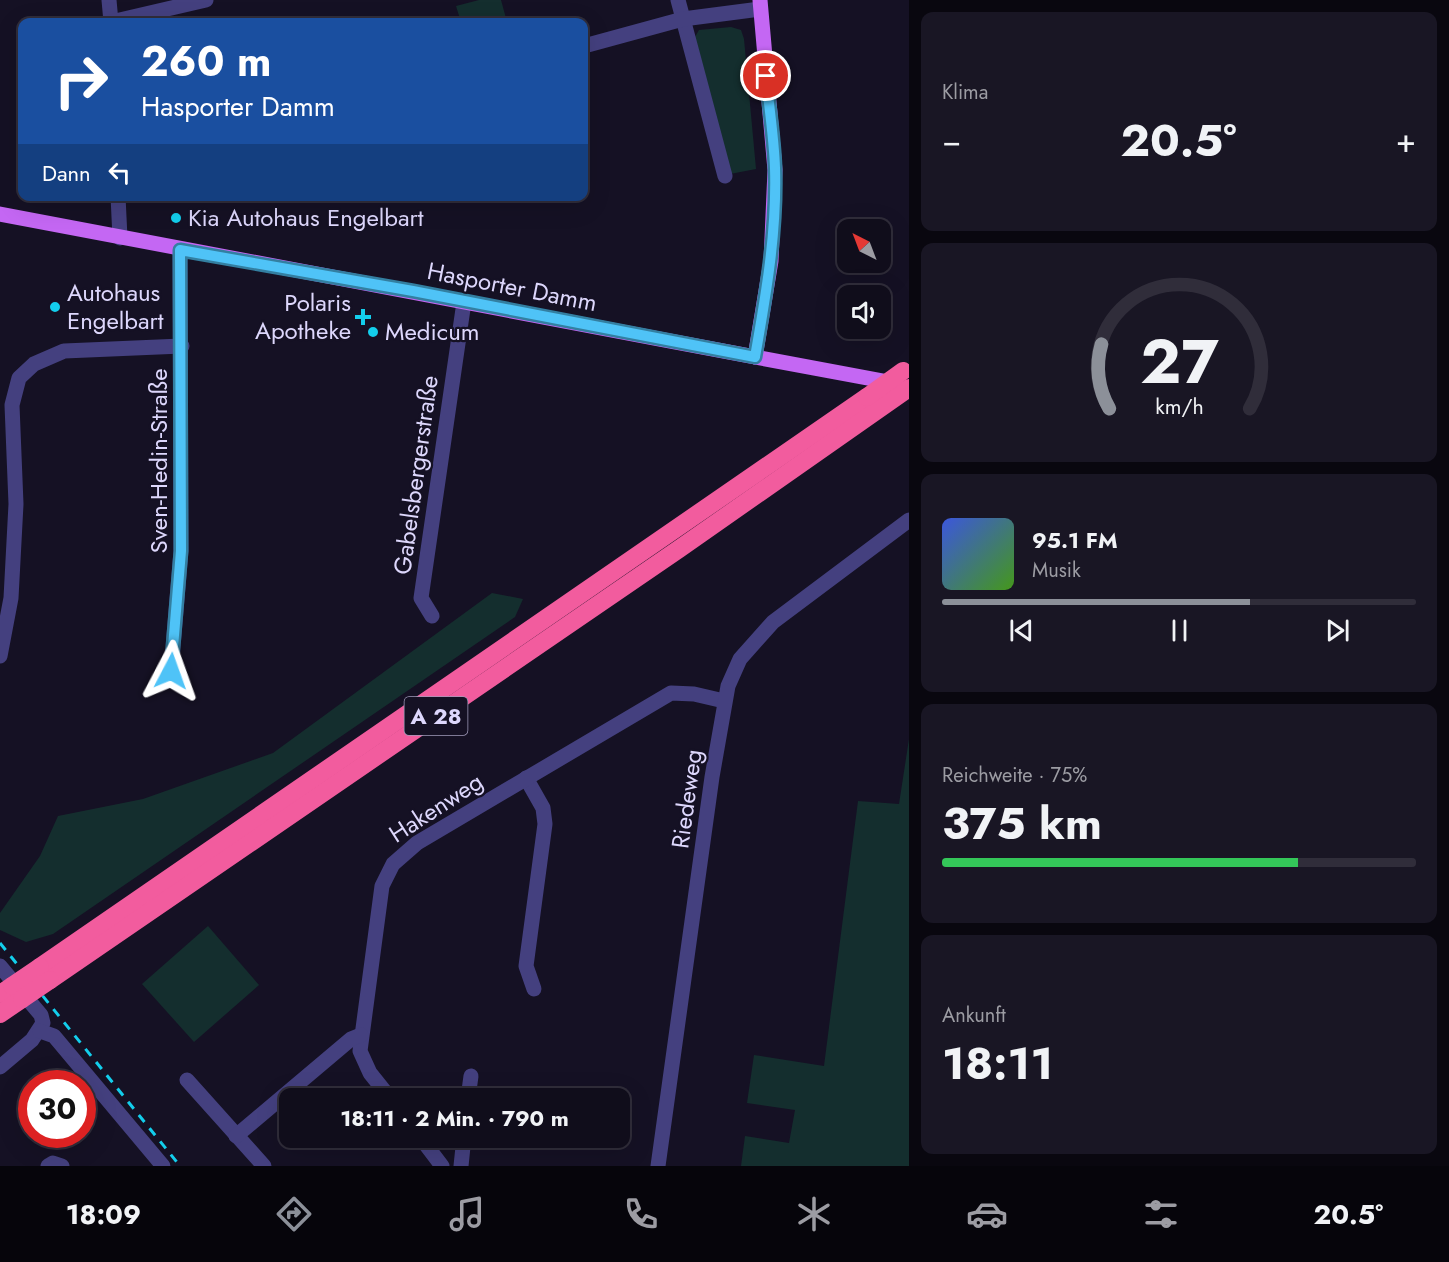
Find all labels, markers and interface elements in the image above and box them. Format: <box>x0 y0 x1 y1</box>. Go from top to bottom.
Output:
text: 260 m <box>141 31 272 92</box>
icon: right <box>42 42 120 120</box>
pin <box>740 50 791 101</box>
icon: arrive <box>749 59 782 92</box>
text: Klima <box>942 78 988 107</box>
text: Hasporter Damm <box>141 87 335 126</box>
text: 20.5° <box>1120 108 1237 173</box>
text: − <box>942 117 961 164</box>
text: + <box>1396 117 1416 164</box>
icon: left <box>103 156 136 189</box>
text: Dann <box>42 157 91 189</box>
place label: Kia Autohaus Engelbart <box>188 200 424 235</box>
marker: Kia Autohaus Engelbart <box>169 211 183 225</box>
north arrow <box>837 219 891 273</box>
map controls <box>837 219 891 339</box>
street label: Hasporter Damm <box>424 253 600 320</box>
place label: Autohaus Engelbart <box>67 275 164 338</box>
place label: Polaris Apotheke <box>255 285 351 348</box>
button: sound <box>837 285 891 339</box>
marker: Autohaus Engelbart <box>48 300 62 314</box>
marker: Polaris Apotheke <box>356 310 370 324</box>
place label: Medicum <box>385 314 480 349</box>
text: 27 <box>1140 316 1219 406</box>
marker: Medicum <box>366 325 380 339</box>
street label: Sven-Hedin-Straße <box>141 368 176 554</box>
street label: Gabelsbergerstraße <box>384 373 447 577</box>
text: km/h <box>1155 392 1203 423</box>
text: 95.1 FM <box>1032 524 1118 556</box>
text: Musik <box>1032 556 1081 585</box>
icon: previous <box>1005 614 1038 647</box>
icon: pause <box>1163 614 1196 647</box>
icon: next <box>1321 614 1354 647</box>
position arrow <box>139 639 203 703</box>
road number: A 28 <box>404 697 468 735</box>
street label: Riedeweg <box>662 747 711 851</box>
text: Reichweite · 75% <box>942 761 1087 790</box>
street label: Hakenweg <box>382 764 490 851</box>
text: 375 km <box>942 791 1102 856</box>
text: Ankunft <box>942 1001 1006 1030</box>
text: 18:11 <box>942 1031 1053 1096</box>
speed limit sign: 30 <box>18 1070 96 1148</box>
text: 18:11 · 2 Min. · 790 m <box>340 1102 569 1134</box>
icon: directions <box>273 1193 315 1235</box>
icon: music <box>446 1193 488 1235</box>
icon: phone <box>620 1193 662 1235</box>
icon: climate <box>793 1193 835 1235</box>
icon: car <box>966 1193 1008 1235</box>
icon: filters <box>1140 1193 1182 1235</box>
text: 18:09 <box>66 1195 141 1234</box>
text: 20.5° <box>1313 1195 1383 1234</box>

